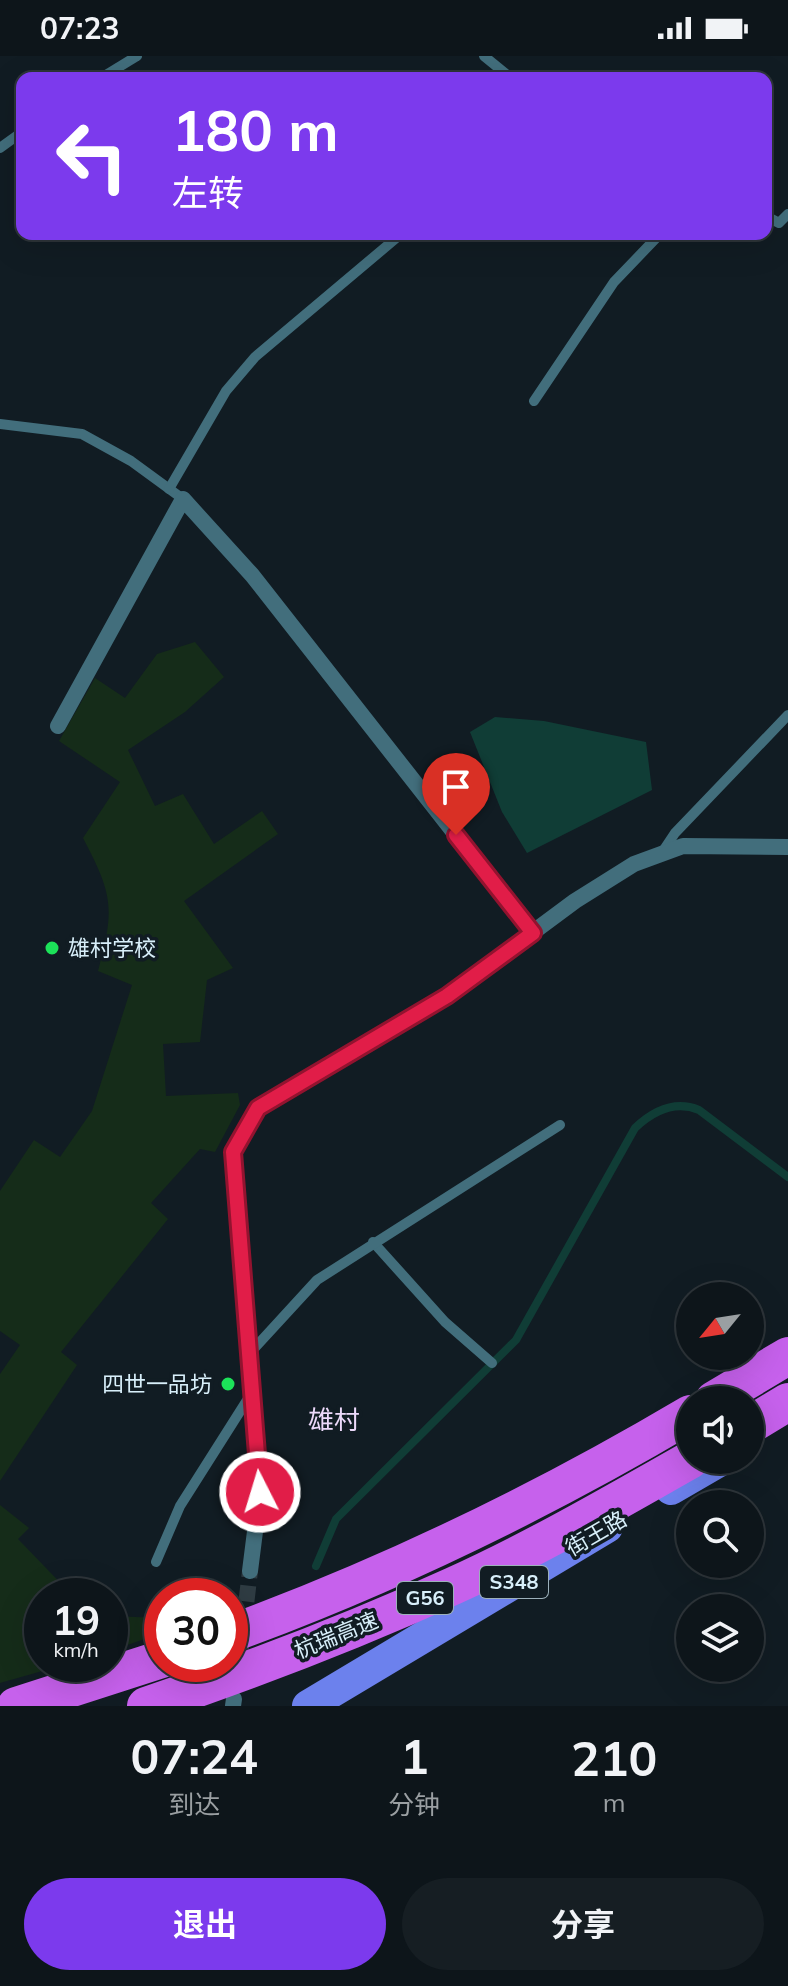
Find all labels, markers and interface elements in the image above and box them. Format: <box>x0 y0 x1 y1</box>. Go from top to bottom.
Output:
text: 07:23 <box>40 9 119 47</box>
text: 180 m <box>172 95 339 165</box>
icon: left <box>40 104 144 208</box>
text: 左转 <box>172 170 244 215</box>
pin <box>422 753 490 835</box>
icon: arrive <box>434 765 478 809</box>
place label: 雄村学校 <box>68 934 156 962</box>
marker: 雄村学校 <box>43 939 61 957</box>
north arrow <box>676 1282 764 1370</box>
map controls <box>676 1282 764 1682</box>
place label: 四世一品坊 <box>102 1370 212 1398</box>
marker: 四世一品坊 <box>219 1375 237 1393</box>
button: sound <box>676 1386 764 1474</box>
district label: 雄村 <box>308 1403 360 1436</box>
position arrow <box>218 1450 302 1534</box>
button: search <box>676 1490 764 1578</box>
street label: 街王路 <box>560 1504 632 1562</box>
road number: S348 <box>480 1566 548 1598</box>
speed limit sign: 30 <box>144 1578 248 1682</box>
road number: G56 <box>397 1582 453 1614</box>
button: layers <box>676 1594 764 1682</box>
text: 19 <box>52 1595 100 1645</box>
street label: 杭瑞高速 <box>290 1606 382 1664</box>
text: km/h <box>53 1637 99 1662</box>
text: 07:24 <box>131 1726 258 1786</box>
text: 1 <box>400 1726 429 1786</box>
text: 210 <box>571 1728 657 1788</box>
text: m <box>603 1786 626 1819</box>
text: 到达 <box>168 1788 220 1821</box>
text: 分钟 <box>388 1788 440 1821</box>
button: 退出 <box>24 1878 386 1970</box>
button: 分享 <box>402 1878 764 1970</box>

